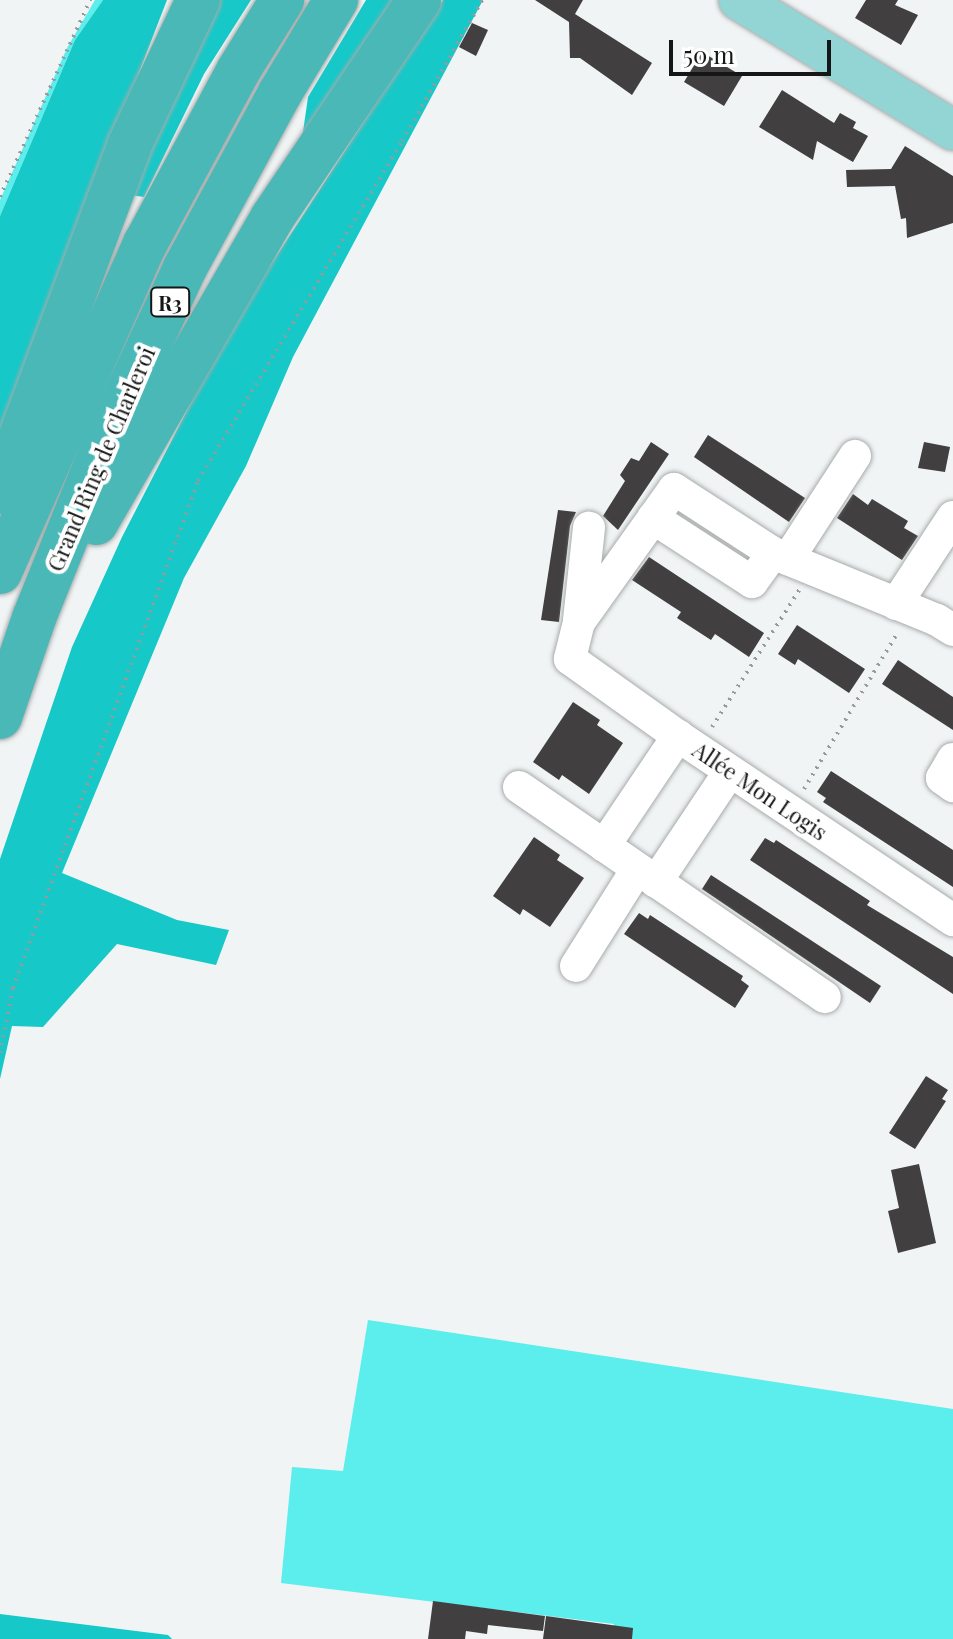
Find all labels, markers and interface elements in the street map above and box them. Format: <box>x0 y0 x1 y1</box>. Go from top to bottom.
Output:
scale bar <box>673 24 835 74</box>
text: 50 m <box>683 38 735 70</box>
road number: R3 <box>150 286 190 318</box>
street label: Grand Ring de Charleroi <box>42 343 160 575</box>
street label: Allée Mon Logis <box>688 736 832 846</box>

